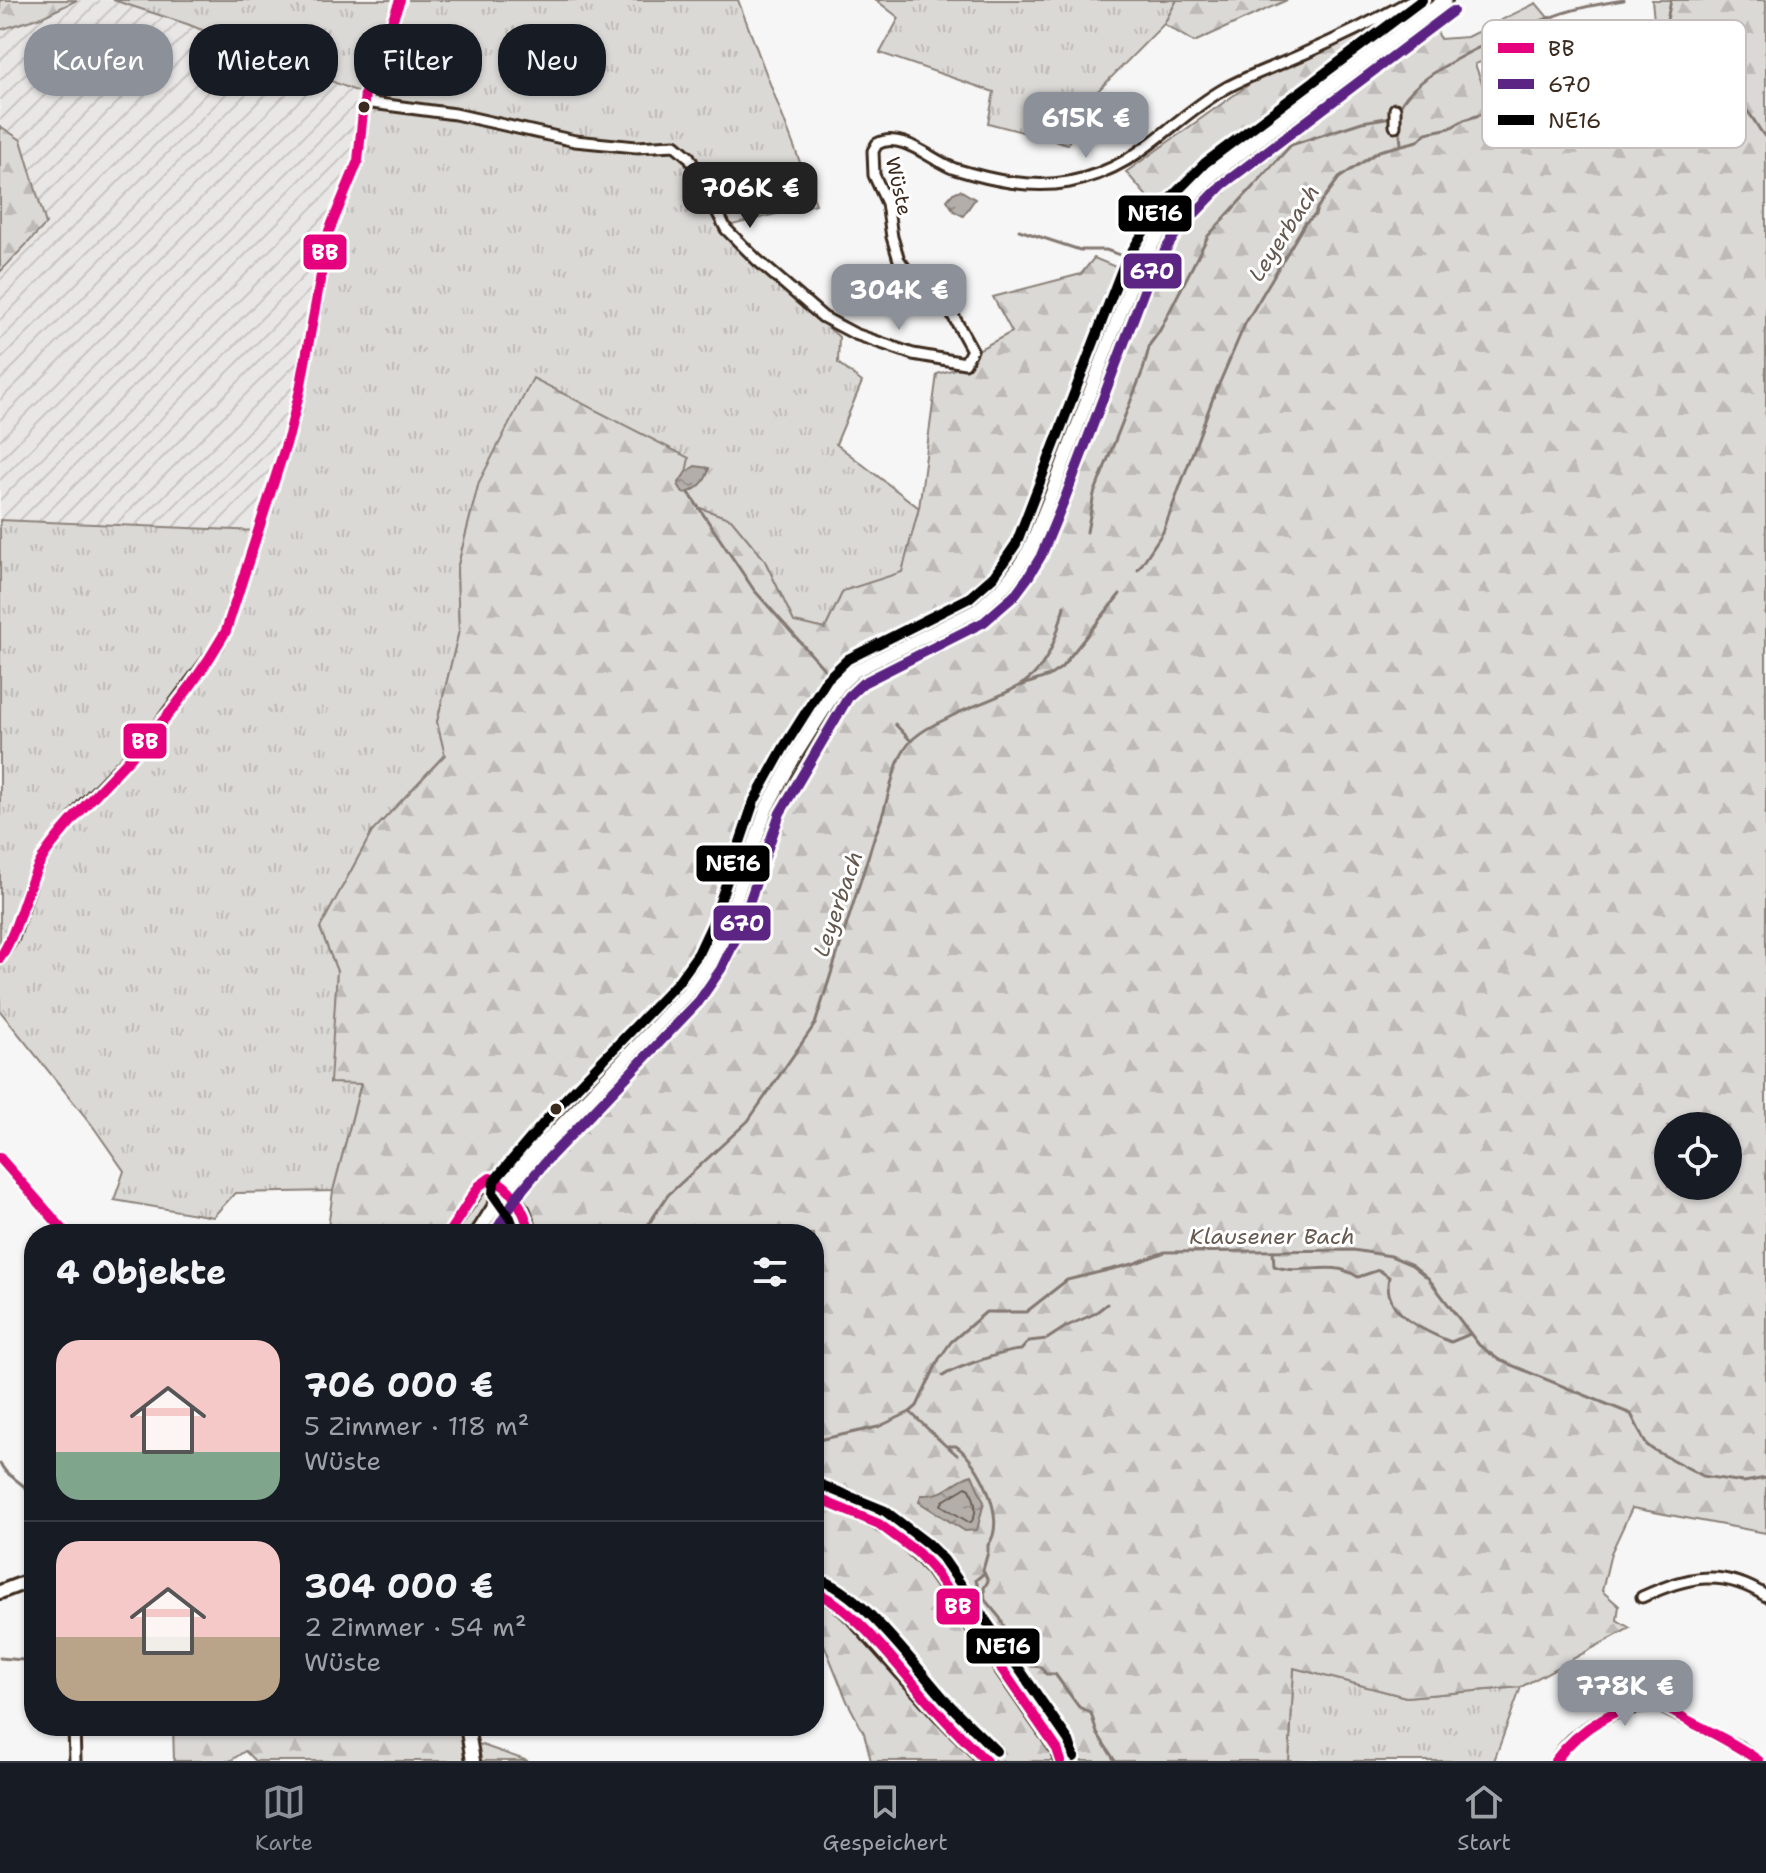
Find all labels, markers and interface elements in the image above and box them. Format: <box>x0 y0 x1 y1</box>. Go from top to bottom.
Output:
legend <box>1482 20 1746 148</box>
chip: Kaufen <box>24 24 173 96</box>
chip: Mieten <box>189 24 338 96</box>
chip: Filter <box>354 24 482 96</box>
chip: Neu <box>498 24 606 96</box>
text: BB <box>1548 34 1574 63</box>
text: 670 <box>1548 70 1591 99</box>
pin: 615K € <box>1021 92 1151 160</box>
unlabelled marker <box>356 99 372 115</box>
text: 615K € <box>1042 100 1130 135</box>
text: NE16 <box>1548 106 1602 135</box>
street label: Wüste <box>880 154 918 218</box>
pin: 706K € <box>685 162 815 230</box>
text: 706K € <box>700 170 800 205</box>
water label: Leyerbach <box>1242 179 1326 287</box>
line badge: NE16 <box>1117 194 1193 233</box>
text: NE16 <box>1127 199 1183 228</box>
line badge: BB <box>302 233 348 271</box>
text: BB <box>311 238 339 267</box>
line badge: 670 <box>1122 252 1183 290</box>
text: 670 <box>1130 257 1174 286</box>
pin: 304K € <box>834 264 964 332</box>
text: 304K € <box>849 272 949 307</box>
line badge: BB <box>122 722 168 760</box>
text: BB <box>131 727 159 756</box>
line badge: NE16 <box>695 844 771 883</box>
water label: Leyerbach <box>806 847 870 961</box>
text: NE16 <box>705 849 761 878</box>
line badge: 670 <box>712 904 772 942</box>
text: 670 <box>720 909 764 938</box>
unlabelled marker <box>548 1101 564 1117</box>
map controls <box>1654 1112 1742 1200</box>
button: locate <box>1654 1112 1742 1200</box>
water label: Klausener Bach <box>1189 1222 1355 1251</box>
text: 4 Objekte <box>56 1249 227 1295</box>
icon: filters <box>748 1250 792 1294</box>
text: 706 000 € <box>304 1362 494 1408</box>
icon: home <box>120 1372 216 1468</box>
text: 5 Zimmer · 118 m² <box>304 1408 530 1443</box>
text: Wüste <box>304 1443 381 1478</box>
text: 304 000 € <box>304 1563 494 1609</box>
icon: home <box>120 1573 216 1669</box>
line badge: BB <box>935 1587 981 1626</box>
text: BB <box>944 1592 972 1621</box>
text: 2 Zimmer · 54 m² <box>304 1609 527 1644</box>
line badge: NE16 <box>965 1627 1041 1665</box>
text: NE16 <box>975 1632 1031 1661</box>
text: Wüste <box>304 1644 381 1679</box>
pin: 778K € <box>1560 1660 1690 1728</box>
text: 778K € <box>1576 1668 1674 1703</box>
tab: Karte <box>255 1780 313 1857</box>
tab: Gespeichert <box>823 1780 948 1857</box>
tab: Start <box>1457 1780 1511 1857</box>

